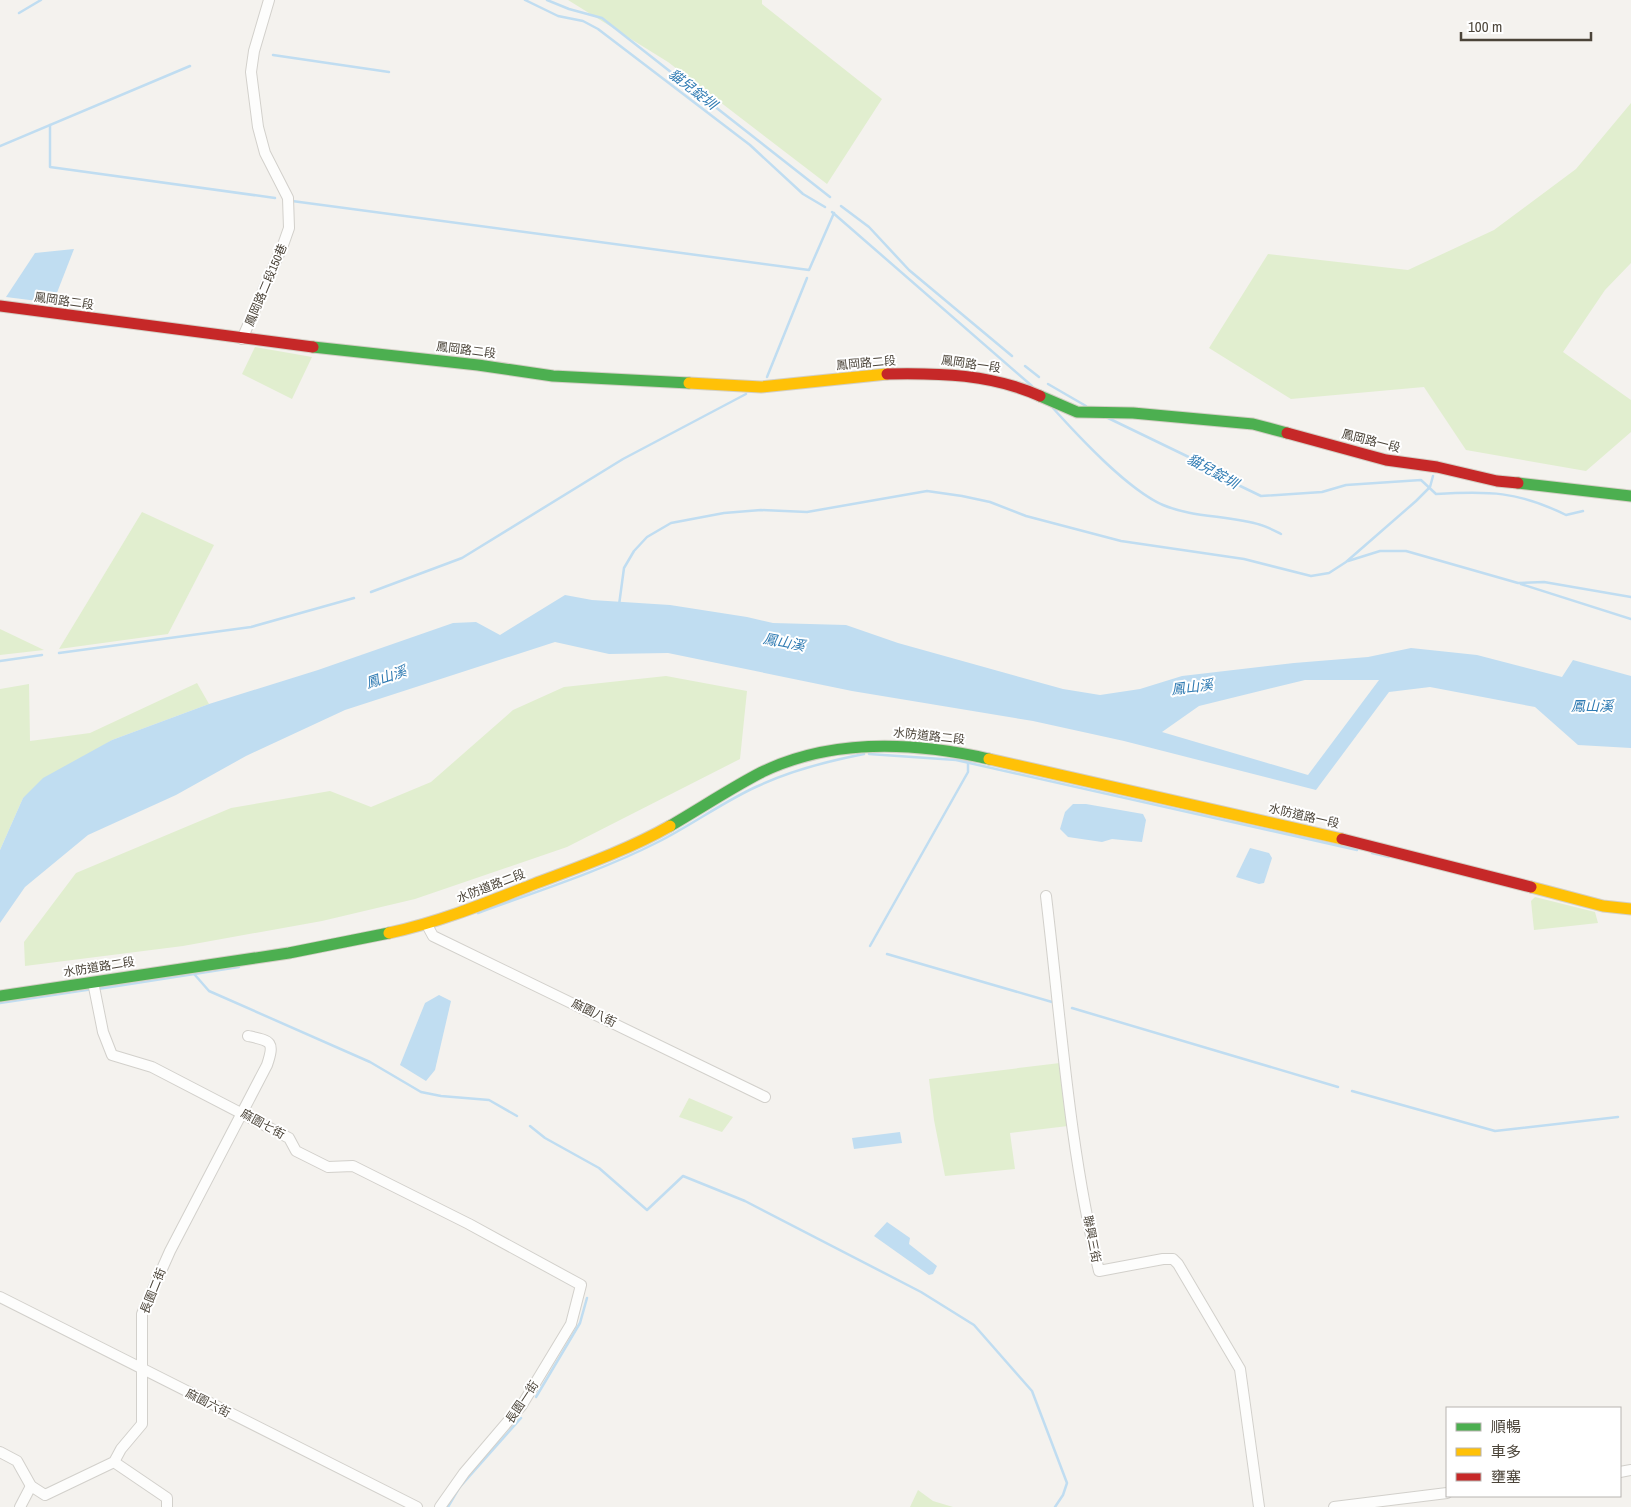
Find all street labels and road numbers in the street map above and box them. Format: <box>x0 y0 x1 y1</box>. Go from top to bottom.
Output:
street label: 鳳岡路二段150巷 <box>241 241 291 329</box>
street label: 鳳岡路二段 <box>33 289 95 313</box>
street label: 鳳岡路二段 <box>435 338 497 362</box>
street label: 鳳岡路二段 <box>835 352 897 374</box>
street label: 鳳岡路一段 <box>940 352 1002 376</box>
street label: 鳳岡路一段 <box>1340 426 1402 456</box>
street label: 水防道路二段 <box>892 724 966 748</box>
street label: 水防道路一段 <box>1267 800 1341 832</box>
street label: 水防道路二段 <box>455 866 527 906</box>
street label: 水防道路二段 <box>62 953 136 981</box>
street label: 麻園八街 <box>569 995 619 1031</box>
street label: 麻園七街 <box>238 1105 288 1143</box>
street label: 聯興三街 <box>1080 1214 1104 1264</box>
street label: 長園二街 <box>137 1266 169 1316</box>
street label: 長園一街 <box>502 1378 542 1426</box>
street label: 麻園六街 <box>183 1385 233 1421</box>

